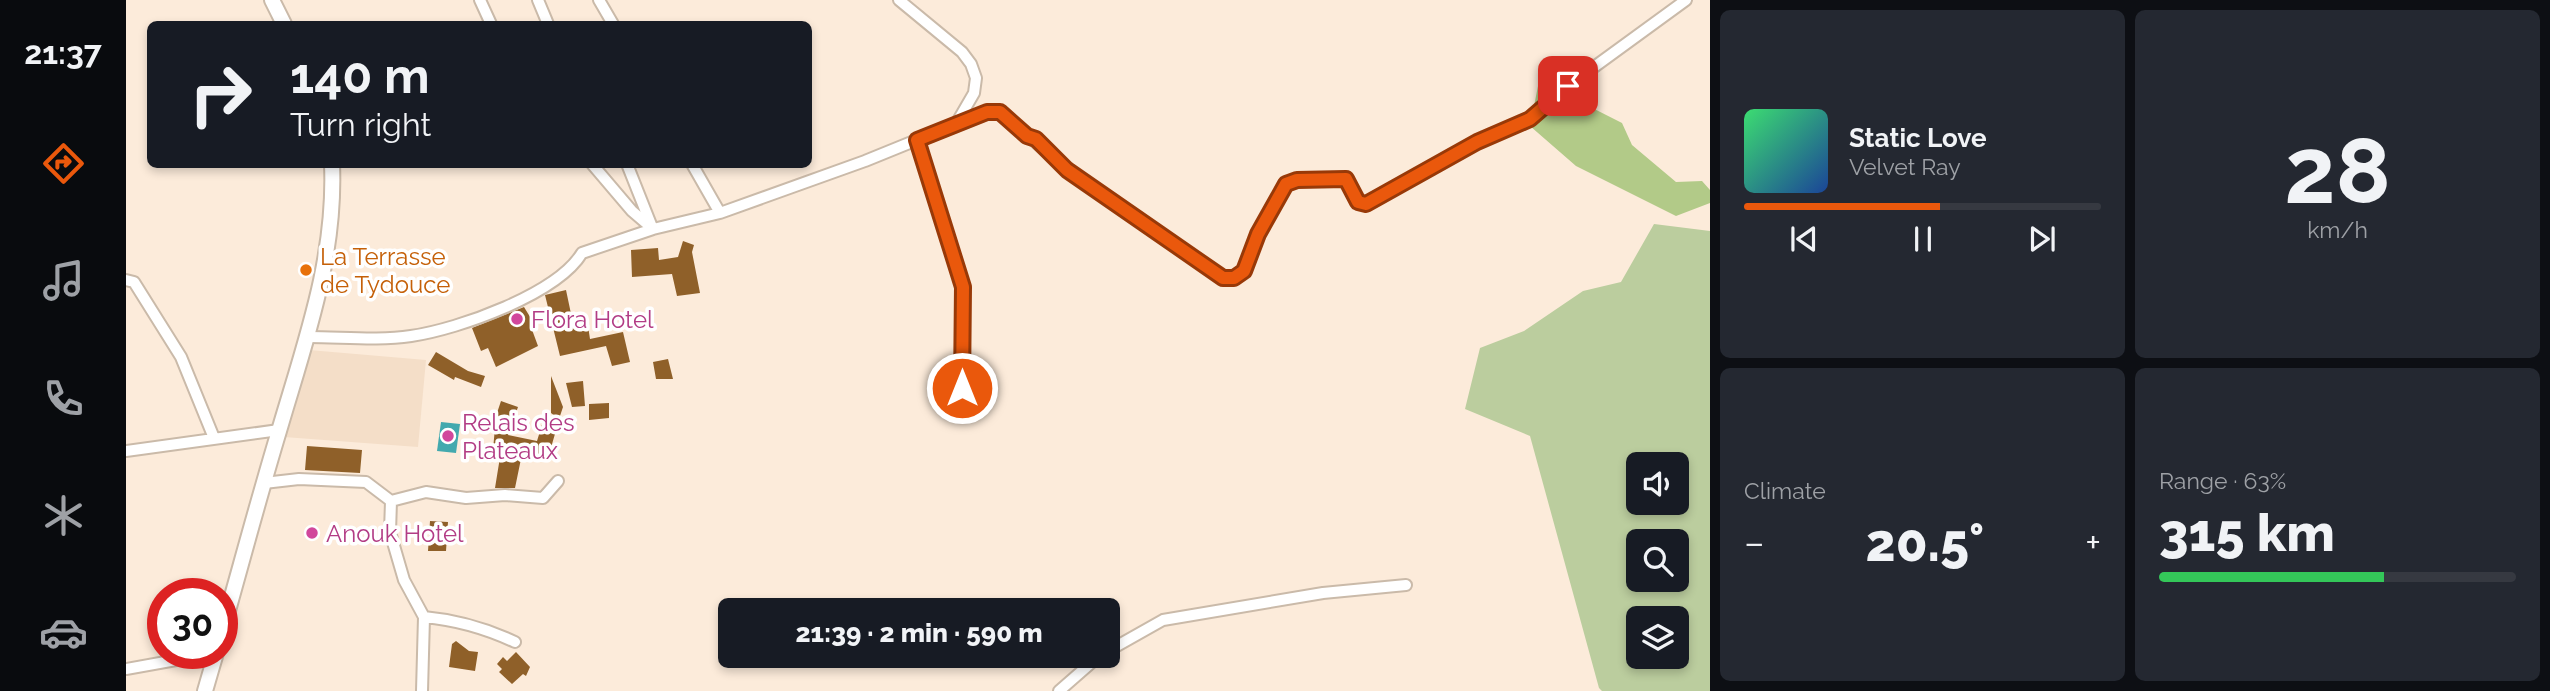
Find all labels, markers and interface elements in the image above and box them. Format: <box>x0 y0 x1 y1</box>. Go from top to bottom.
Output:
text: 21:37 <box>24 34 102 71</box>
text: 140 m <box>290 47 430 104</box>
icon: right <box>175 49 266 140</box>
pin <box>1538 56 1598 116</box>
icon: arrive <box>1549 67 1587 105</box>
text: Turn right <box>290 106 431 143</box>
text: 28 <box>2284 117 2391 224</box>
text: Static Love <box>1849 123 1987 153</box>
icon: directions <box>39 139 88 188</box>
text: Velvet Ray <box>1849 153 1961 180</box>
text: km/h <box>2307 216 2368 243</box>
icon: previous <box>1785 220 1823 258</box>
icon: pause <box>1904 220 1942 258</box>
icon: next <box>2023 220 2061 258</box>
place label: La Terrasse de Tydouce <box>320 242 450 299</box>
icon: music <box>39 256 88 305</box>
marker: La Terrasse de Tydouce <box>298 262 314 278</box>
place label: Flora Hotel <box>531 305 654 334</box>
marker: Flora Hotel <box>509 311 525 327</box>
position arrow <box>925 351 999 425</box>
icon: phone <box>39 374 88 423</box>
place label: Relais des Plateaux <box>462 408 575 465</box>
marker: Relais des Plateaux <box>440 428 456 444</box>
map controls <box>1626 452 1689 669</box>
button: sound <box>1626 452 1689 515</box>
text: Range · 63% <box>2159 467 2286 494</box>
text: Climate <box>1744 477 1826 504</box>
icon: climate <box>39 491 88 540</box>
text: 315 km <box>2159 502 2335 563</box>
text: 20.5° <box>1865 512 1984 573</box>
place label: Anouk Hotel <box>326 519 464 548</box>
text: − <box>1744 520 1764 565</box>
text: + <box>2085 520 2101 565</box>
marker: Anouk Hotel <box>304 525 320 541</box>
button: search <box>1626 529 1689 592</box>
speed limit sign: 30 <box>147 578 238 669</box>
button: layers <box>1626 606 1689 669</box>
icon: car <box>39 608 88 657</box>
text: 21:39 · 2 min · 590 m <box>796 618 1042 648</box>

